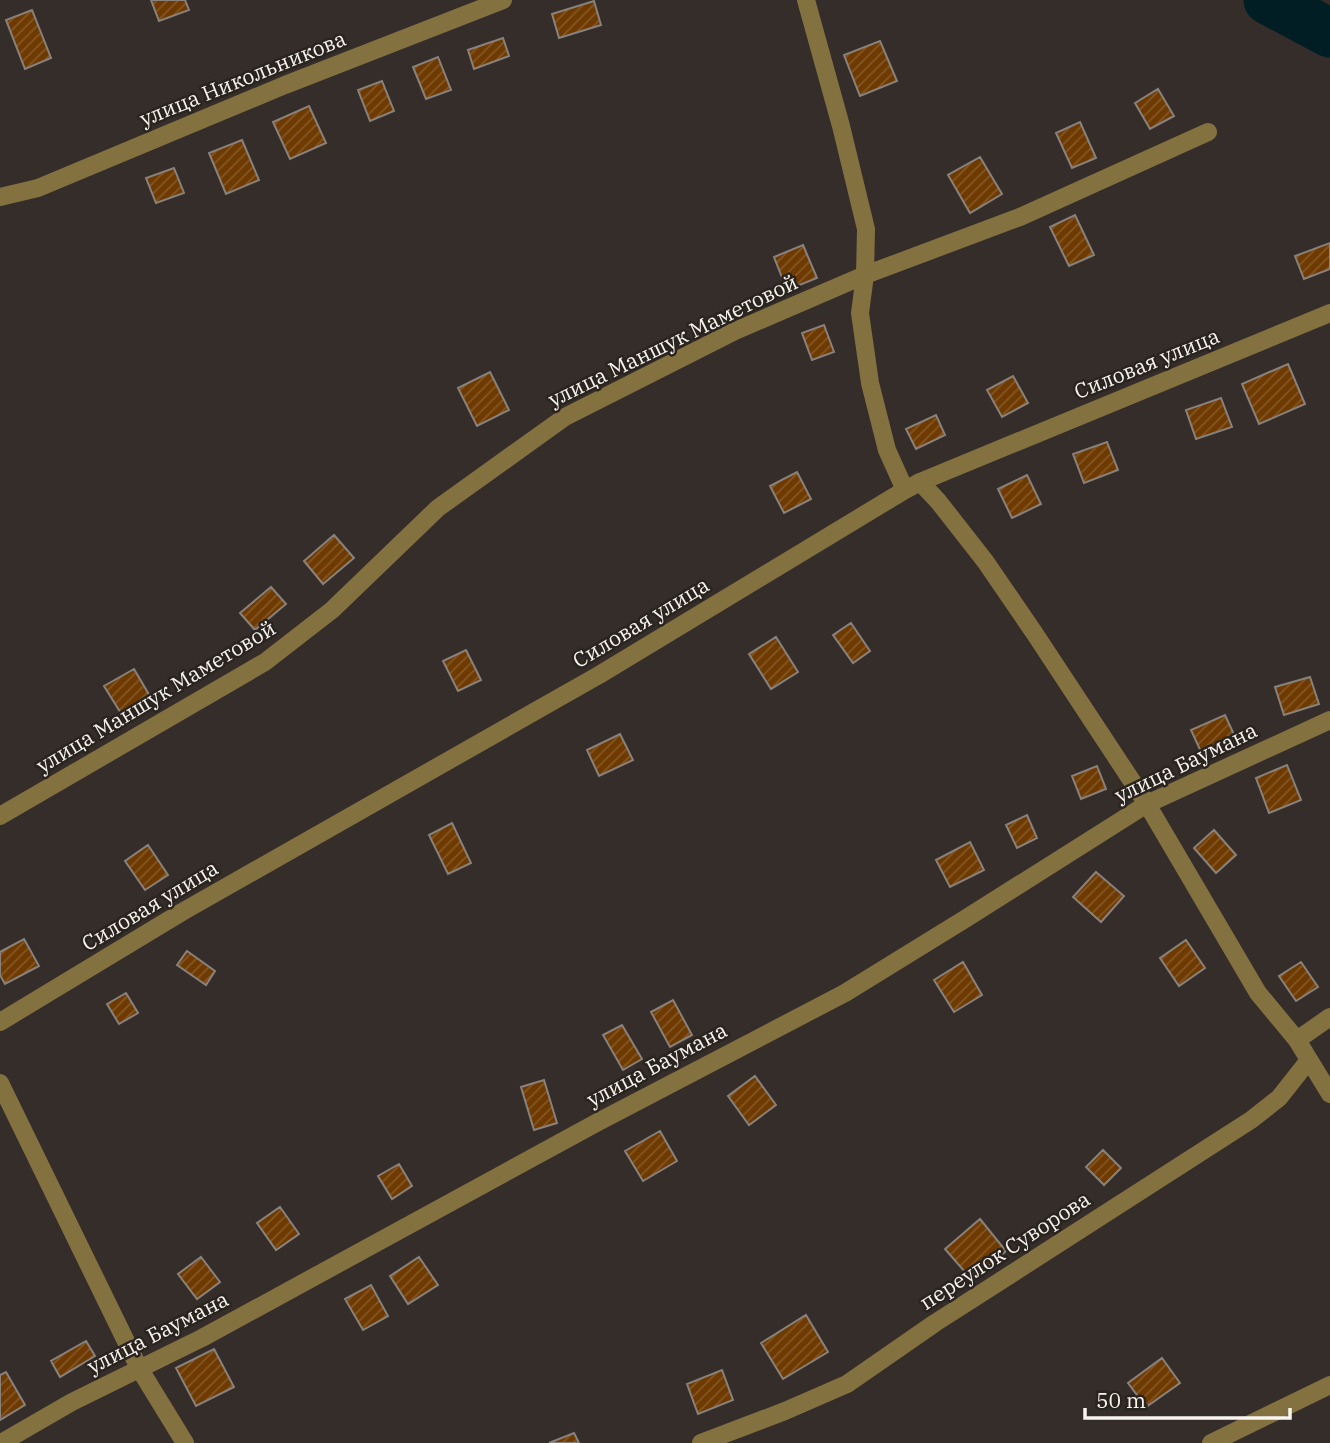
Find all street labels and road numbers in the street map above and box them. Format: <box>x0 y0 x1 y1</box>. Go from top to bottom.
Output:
street label: улица Никольникова <box>135 24 350 132</box>
street label: улица Маншук Маметовой <box>543 267 802 413</box>
street label: Силовая улица <box>1070 321 1224 405</box>
street label: Силовая улица <box>567 570 714 674</box>
street label: улица Маншук Маметовой <box>31 613 280 779</box>
street label: улица Баумана <box>1110 716 1261 809</box>
street label: Силовая улица <box>76 853 223 957</box>
street label: улица Баумана <box>581 1015 732 1113</box>
street label: переулок Суворова <box>914 1185 1095 1316</box>
street label: улица Баумана <box>82 1284 233 1380</box>

